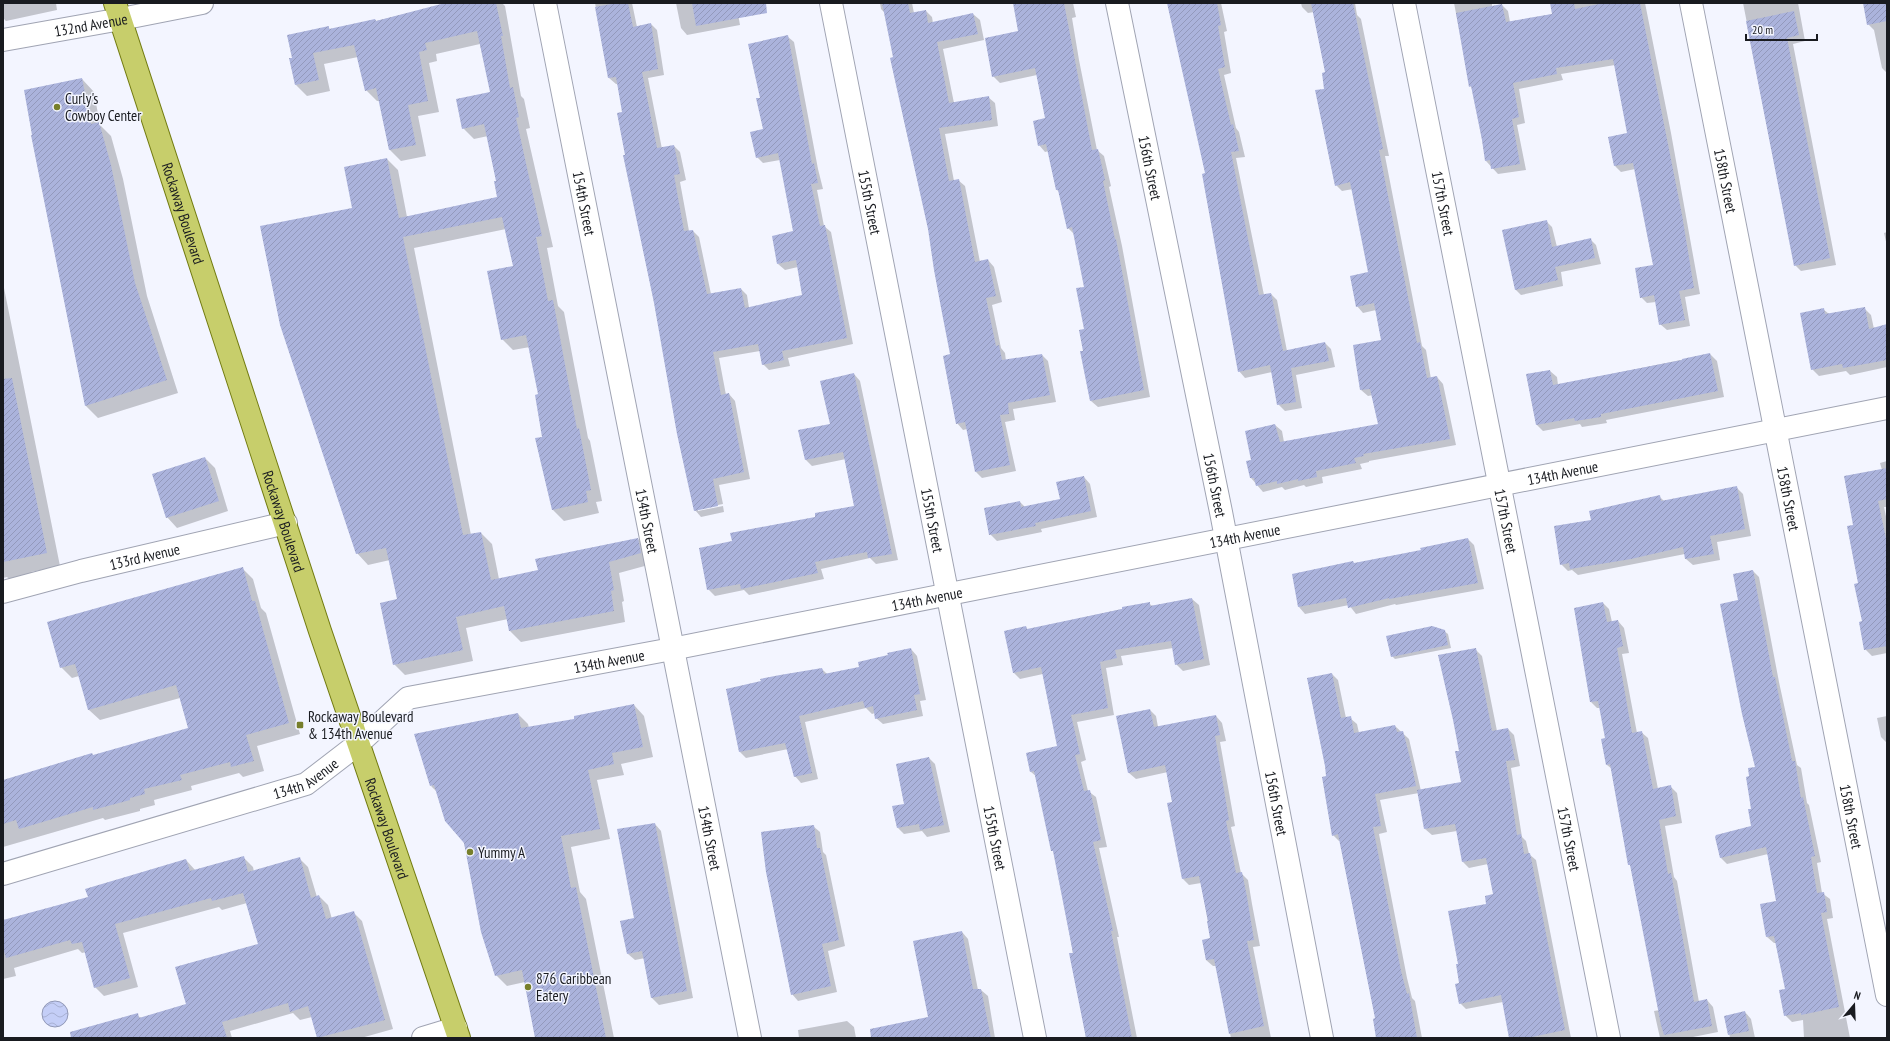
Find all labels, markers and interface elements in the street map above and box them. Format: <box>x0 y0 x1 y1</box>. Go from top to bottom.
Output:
street label: 132nd Avenue <box>52 8 129 40</box>
scale bar <box>1746 16 1817 42</box>
text: 20 m <box>1752 22 1773 37</box>
place label: Curly's Cowboy Center <box>65 89 142 125</box>
marker: Curly's Cowboy Center <box>52 102 62 112</box>
street label: 156th Street <box>1135 134 1166 202</box>
street label: 158th Street <box>1710 147 1742 214</box>
street label: Rockaway Boulevard <box>158 160 209 266</box>
street label: 155th Street <box>855 168 886 236</box>
street label: 154th Street <box>569 169 600 237</box>
street label: 157th Street <box>1428 169 1459 237</box>
street label: 156th Street <box>1200 451 1231 519</box>
street label: 134th Avenue <box>1525 456 1600 489</box>
street label: 158th Street <box>1773 465 1805 532</box>
street label: Rockaway Boulevard <box>259 468 310 574</box>
street label: 155th Street <box>917 486 949 554</box>
street label: 154th Street <box>632 487 663 555</box>
street label: 157th Street <box>1491 487 1522 555</box>
street label: 134th Avenue <box>1208 519 1282 552</box>
street label: 133rd Avenue <box>107 539 182 574</box>
street label: 134th Avenue <box>890 582 964 615</box>
street label: 134th Avenue <box>572 645 646 677</box>
place label: Rockaway Boulevard & 134th Avenue <box>308 707 413 743</box>
marker: Rockaway Boulevard & 134th Avenue <box>295 720 305 730</box>
street label: 134th Avenue <box>271 753 342 803</box>
street label: 156th Street <box>1261 769 1292 837</box>
street label: Rockaway Boulevard <box>361 775 413 881</box>
street label: 158th Street <box>1836 782 1867 850</box>
street label: 154th Street <box>695 804 726 872</box>
street label: 155th Street <box>980 804 1011 872</box>
street label: 157th Street <box>1554 805 1585 873</box>
place label: Yummy A <box>478 843 526 862</box>
marker: Yummy A <box>465 847 475 857</box>
place label: 876 Caribbean Eatery <box>536 969 611 1005</box>
marker: 876 Caribbean Eatery <box>523 982 533 992</box>
north arrow <box>1834 985 1874 1025</box>
text: N <box>1852 988 1862 1003</box>

